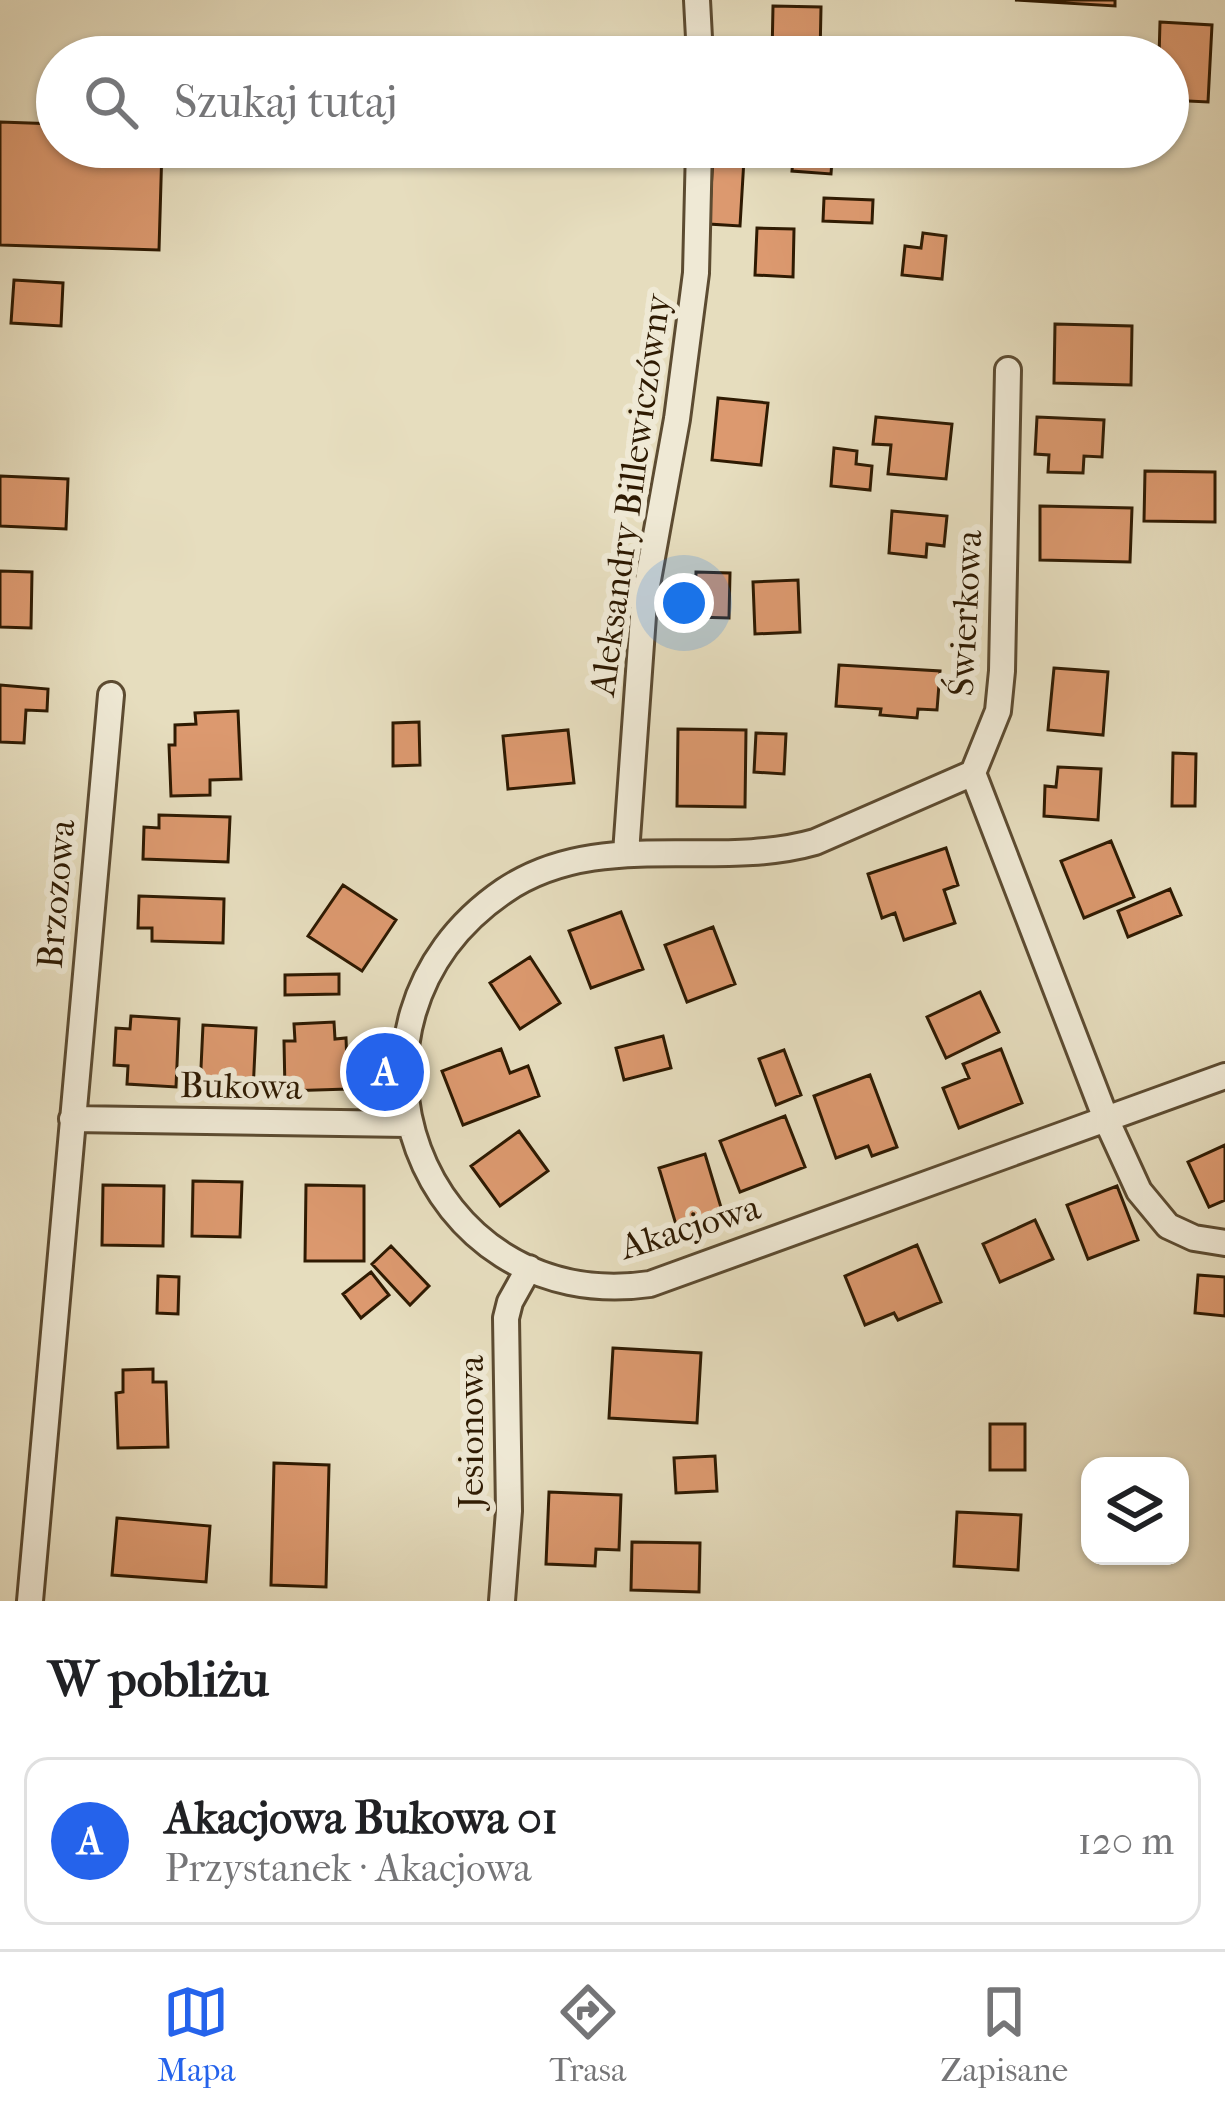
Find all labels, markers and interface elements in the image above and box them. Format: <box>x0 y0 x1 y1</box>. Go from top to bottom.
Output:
search box <box>36 36 1189 168</box>
icon: search <box>78 69 144 135</box>
text: Szukaj tutaj <box>174 76 397 129</box>
street label: Aleksandry Billewiczówny <box>581 290 679 700</box>
street label: Świerkowa <box>940 528 990 697</box>
your location <box>654 573 714 633</box>
street label: Brzozowa <box>29 817 83 970</box>
pin: A <box>346 1027 424 1117</box>
street label: Bukowa <box>179 1064 303 1108</box>
street label: Akacjowa <box>613 1186 765 1269</box>
street label: Jesionowa <box>450 1355 492 1512</box>
map controls <box>1081 1457 1189 1565</box>
button: layers <box>1081 1457 1189 1565</box>
text: W pobliżu <box>48 1649 269 1709</box>
text: Akacjowa Bukowa 01 <box>165 1792 558 1845</box>
text: A <box>77 1818 103 1864</box>
text: 120 m <box>1078 1818 1174 1864</box>
text: Przystanek · Akacjowa <box>165 1845 532 1891</box>
tab: Mapa <box>157 1979 236 2090</box>
tab: Trasa <box>550 1979 626 2090</box>
tab: Zapisane <box>940 1979 1068 2090</box>

